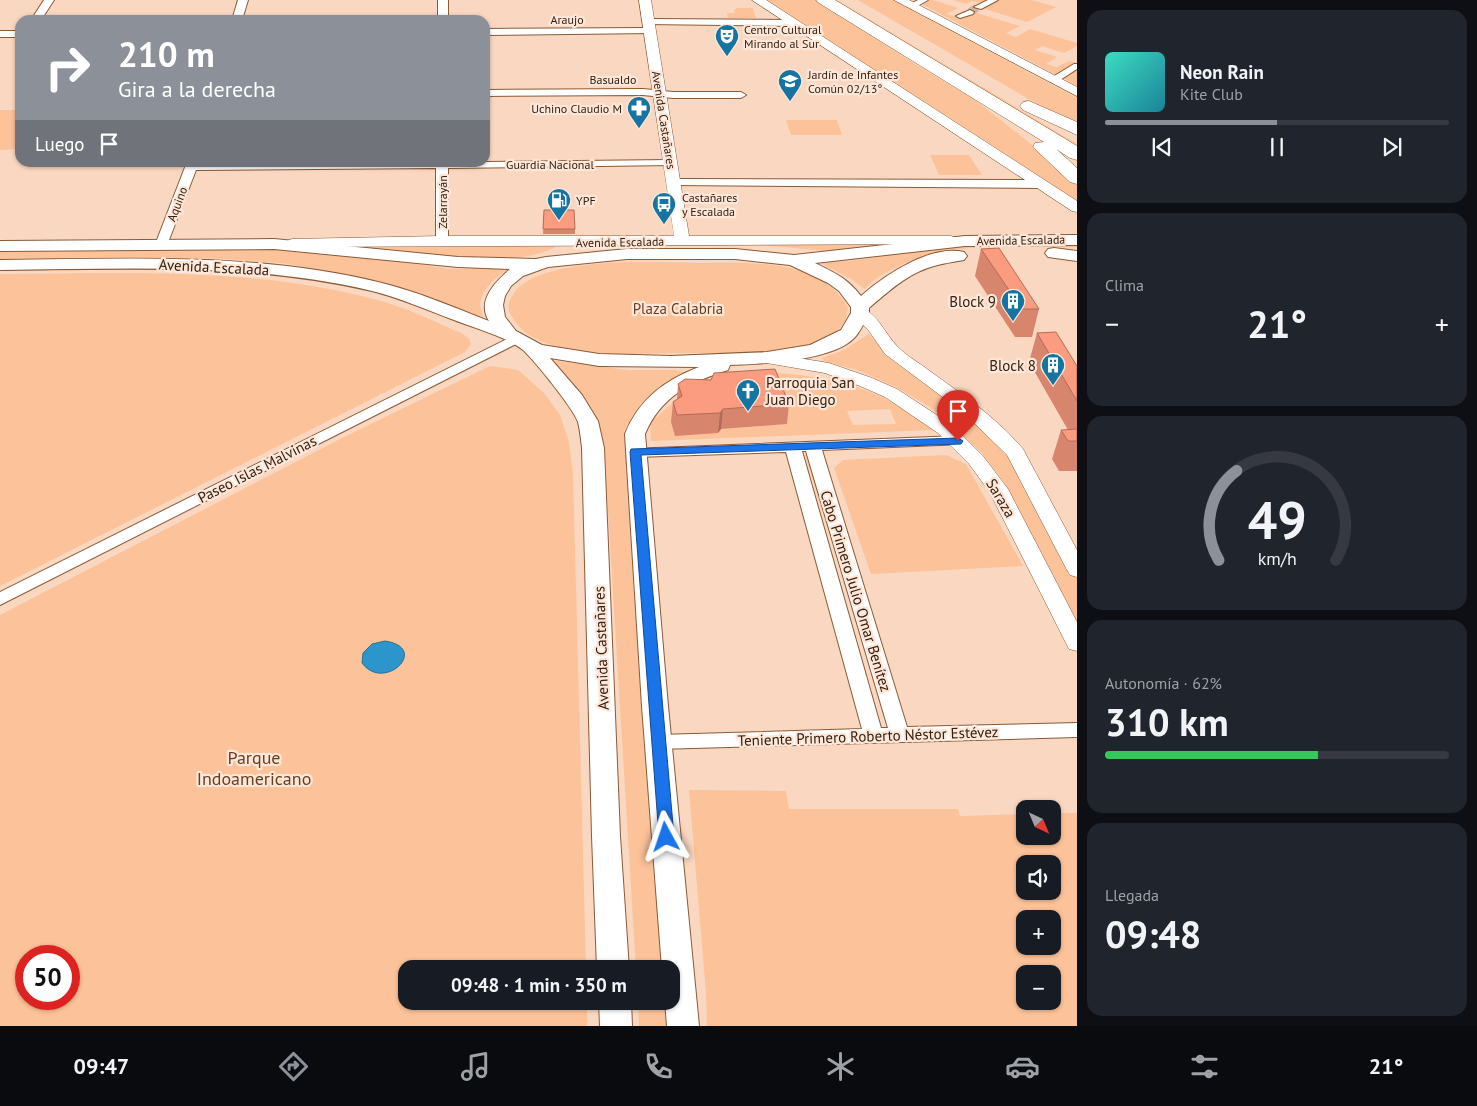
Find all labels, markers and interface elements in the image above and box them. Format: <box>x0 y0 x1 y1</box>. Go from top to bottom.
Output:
street label: Araujo <box>550 12 584 27</box>
place label: Centro Cultural Mirando al Sur <box>744 22 822 51</box>
theatre icon: Centro Cultural Mirando al Sur <box>714 23 740 57</box>
text: 210 m <box>118 31 215 77</box>
icon: right <box>35 35 100 100</box>
text: Neon Rain <box>1180 60 1264 84</box>
place label: Jardín de Infantes Común 02/13° <box>807 67 898 96</box>
school or university icon: Jardín de Infantes Común 02/13° <box>777 68 803 102</box>
street label: Avenida Castañares <box>649 70 679 170</box>
street label: Basualdo <box>590 72 636 87</box>
text: Gira a la derecha <box>118 75 276 103</box>
text: Kite Club <box>1180 84 1243 104</box>
pharmacy icon: Uchino Claudio M <box>626 95 652 129</box>
place label: Uchino Claudio M <box>531 101 622 116</box>
icon: arrive <box>95 130 123 158</box>
text: Luego <box>35 132 85 156</box>
icon: previous <box>1148 133 1176 161</box>
icon: pause <box>1263 133 1291 161</box>
icon: next <box>1378 133 1406 161</box>
street label: Guardia Nacional <box>506 157 594 172</box>
street label: Zelarrayán <box>435 175 450 229</box>
street label: Aquino <box>164 185 190 223</box>
fuel station icon: YPF <box>546 187 572 221</box>
place label: Castañares y Escalada <box>682 190 737 219</box>
bus stop icon: Castañares y Escalada <box>651 191 677 225</box>
place label: YPF <box>576 193 596 208</box>
street label: Avenida Escalada <box>977 232 1065 248</box>
street label: Avenida Escalada <box>576 234 664 250</box>
street label: Avenida Escalada <box>158 255 270 279</box>
text: Clima <box>1105 275 1144 295</box>
building icon: Block 9 <box>1000 288 1026 322</box>
place label: Block 9 <box>949 292 996 311</box>
park label: Plaza Calabria <box>633 299 723 318</box>
text: 21° <box>1247 299 1307 348</box>
text: − <box>1105 305 1119 342</box>
text: + <box>1435 305 1449 342</box>
building icon: Block 8 <box>1040 352 1066 386</box>
place label: Block 8 <box>989 356 1036 375</box>
place label: Parroquia San Juan Diego <box>765 373 855 409</box>
church icon: Parroquia San Juan Diego <box>735 378 761 412</box>
pin <box>937 390 979 441</box>
icon: arrive <box>944 397 972 425</box>
street label: Paseo Islas Malvinas <box>194 431 320 507</box>
street label: Saraza <box>982 475 1020 521</box>
text: 49 <box>1248 486 1306 553</box>
street label: Cabo Primero Julio Omar Benítez <box>816 488 896 694</box>
text: km/h <box>1257 547 1297 570</box>
street label: Avenida Castañares <box>589 586 613 710</box>
text: Autonomía · 62% <box>1105 673 1222 693</box>
text: 310 km <box>1105 697 1229 746</box>
street label: Teniente Primero Roberto Néstor Estévez <box>737 722 999 750</box>
park label: Parque Indoamericano <box>197 746 311 790</box>
north arrow <box>1016 800 1061 845</box>
map controls <box>1016 800 1061 1010</box>
position arrow <box>639 810 691 862</box>
button: sound <box>1016 855 1061 900</box>
text: Llegada <box>1105 885 1159 905</box>
text: 09:48 <box>1105 909 1201 958</box>
button: + <box>1016 910 1061 955</box>
speed limit sign: 50 <box>15 945 80 1010</box>
button: − <box>1016 965 1061 1010</box>
text: 09:48 · 1 min · 350 m <box>451 973 627 997</box>
icon: directions <box>276 1049 311 1084</box>
icon: music <box>458 1049 493 1084</box>
icon: phone <box>641 1049 676 1084</box>
icon: climate <box>823 1049 858 1084</box>
icon: car <box>1005 1049 1040 1084</box>
icon: filters <box>1187 1049 1222 1084</box>
text: 09:47 <box>74 1052 129 1080</box>
text: 21° <box>1369 1052 1403 1080</box>

